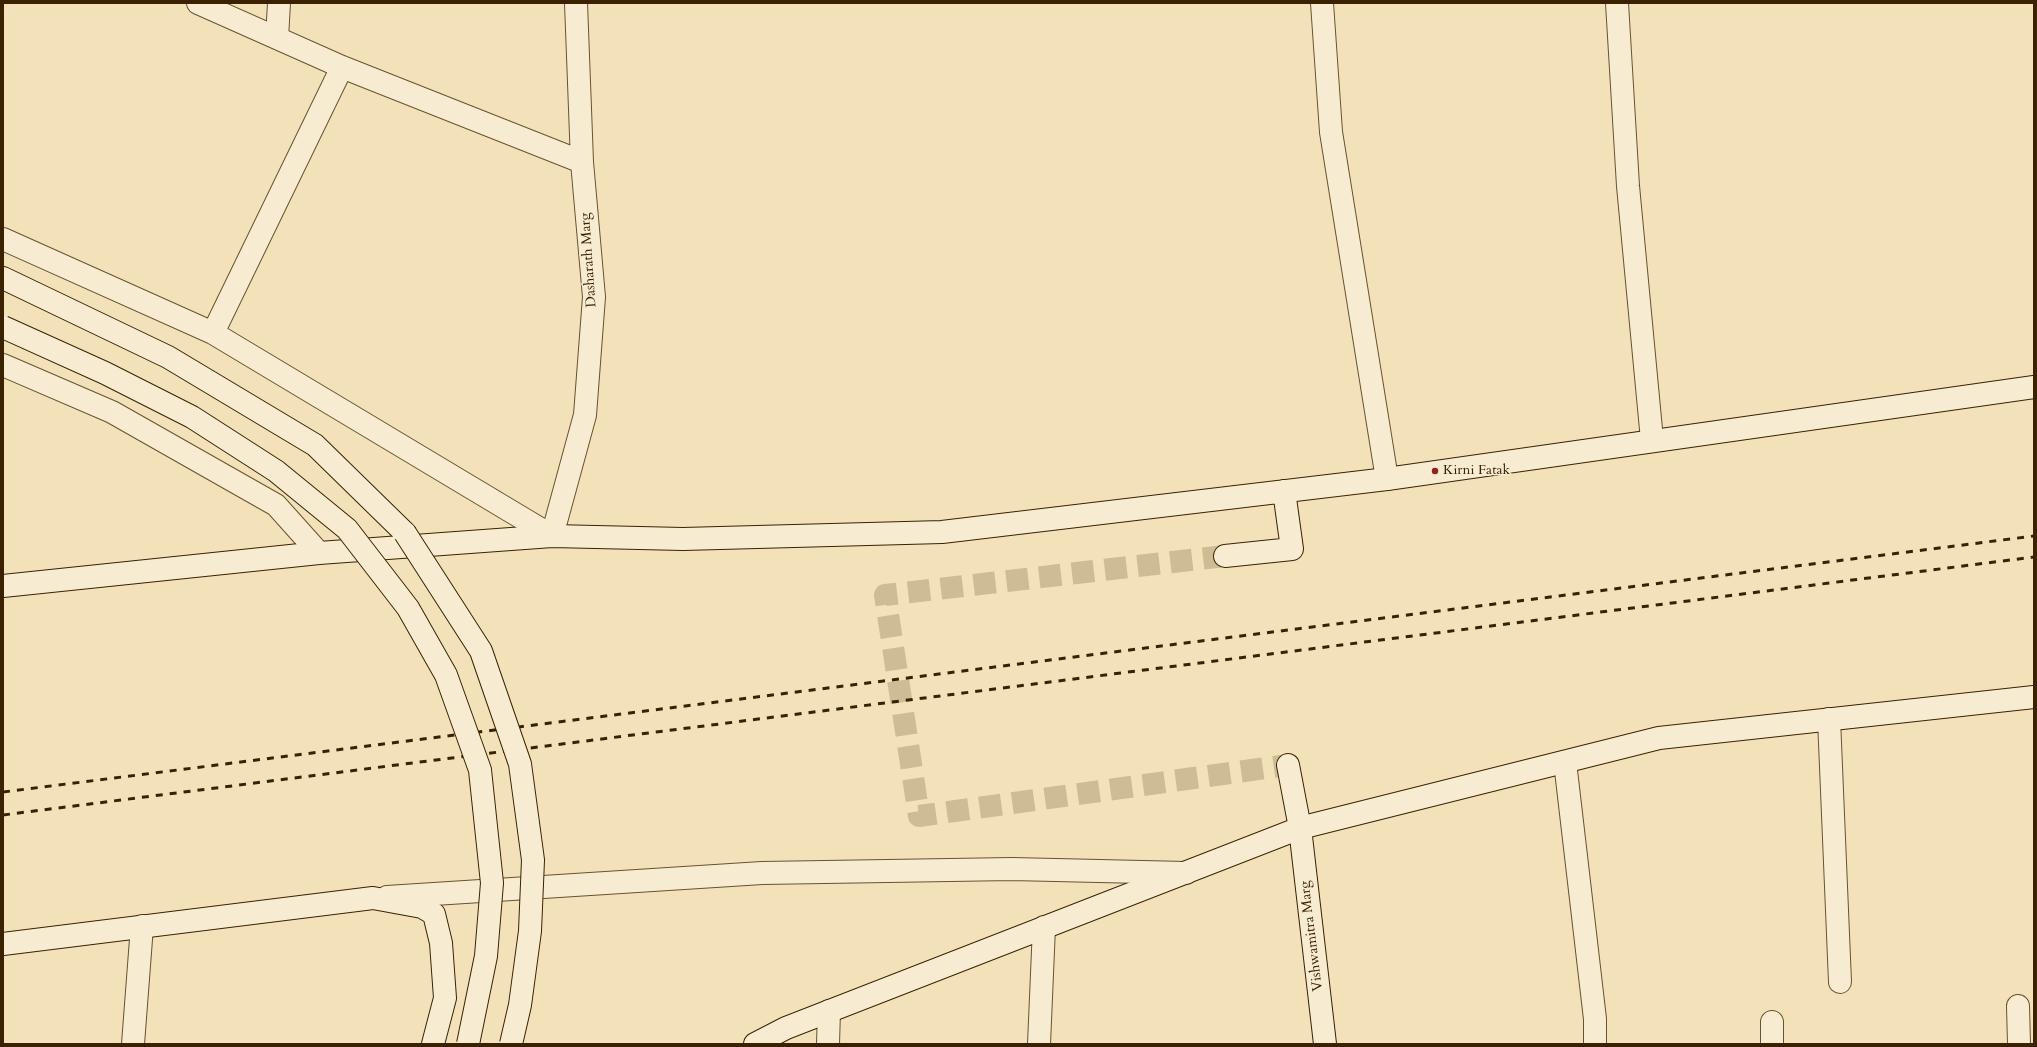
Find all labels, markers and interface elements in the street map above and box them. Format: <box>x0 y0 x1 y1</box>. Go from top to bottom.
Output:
street label: Dasharath Marg <box>577 212 601 308</box>
place label: Kirni Fatak <box>1443 463 1510 479</box>
marker: Kirni Fatak <box>1430 466 1440 476</box>
street label: Vishwamitra Marg <box>1297 880 1327 992</box>

